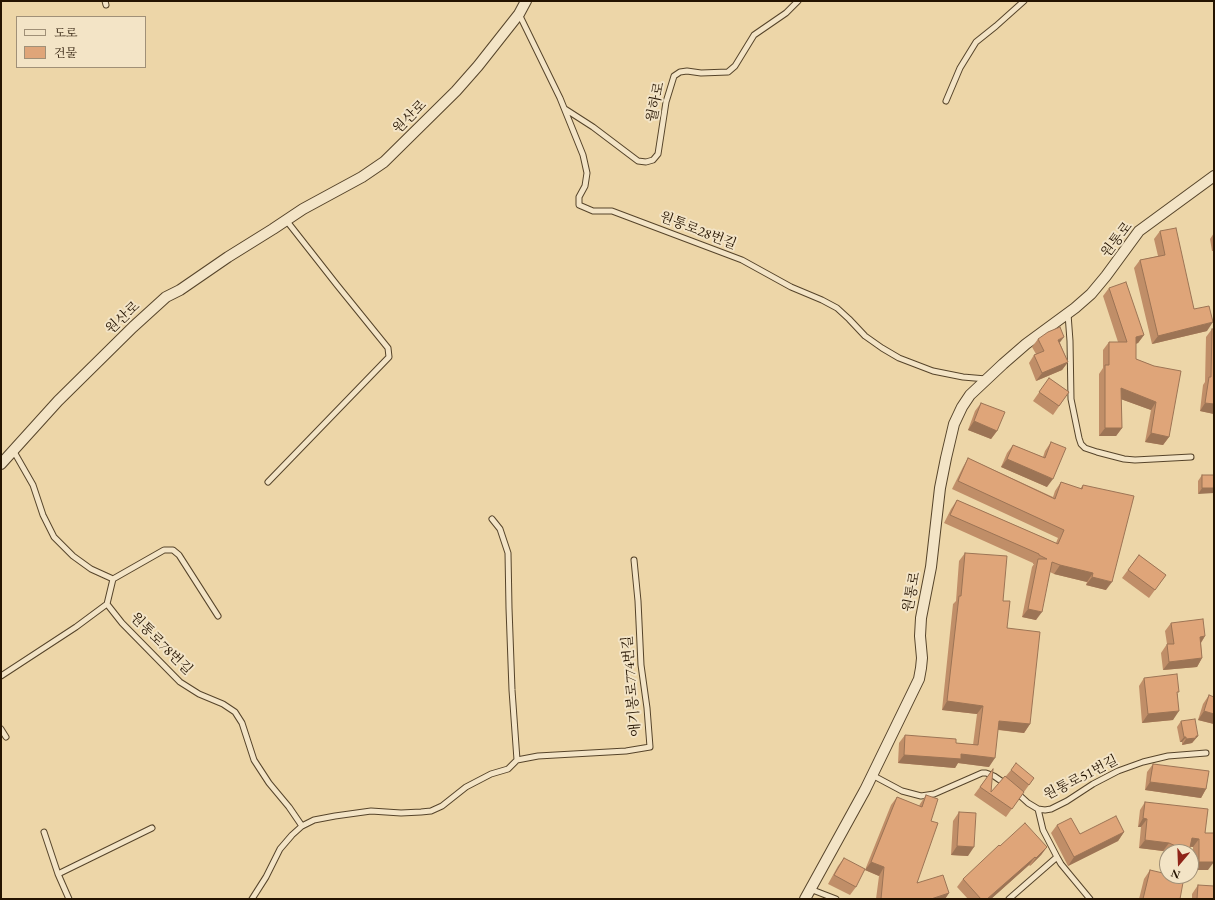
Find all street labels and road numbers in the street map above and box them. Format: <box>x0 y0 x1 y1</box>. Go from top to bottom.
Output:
street label: 월하로 <box>644 80 668 124</box>
street label: 원산로 <box>390 97 430 137</box>
street label: 원통로28번길 <box>657 209 739 253</box>
street label: 원통로 <box>1098 219 1136 261</box>
street label: 원산로 <box>102 298 144 338</box>
street label: 원통로 <box>900 570 924 614</box>
street label: 원통로78번길 <box>126 609 196 679</box>
street label: 애기봉로774번길 <box>619 635 645 737</box>
street label: 원통로51번길 <box>1041 752 1121 804</box>

